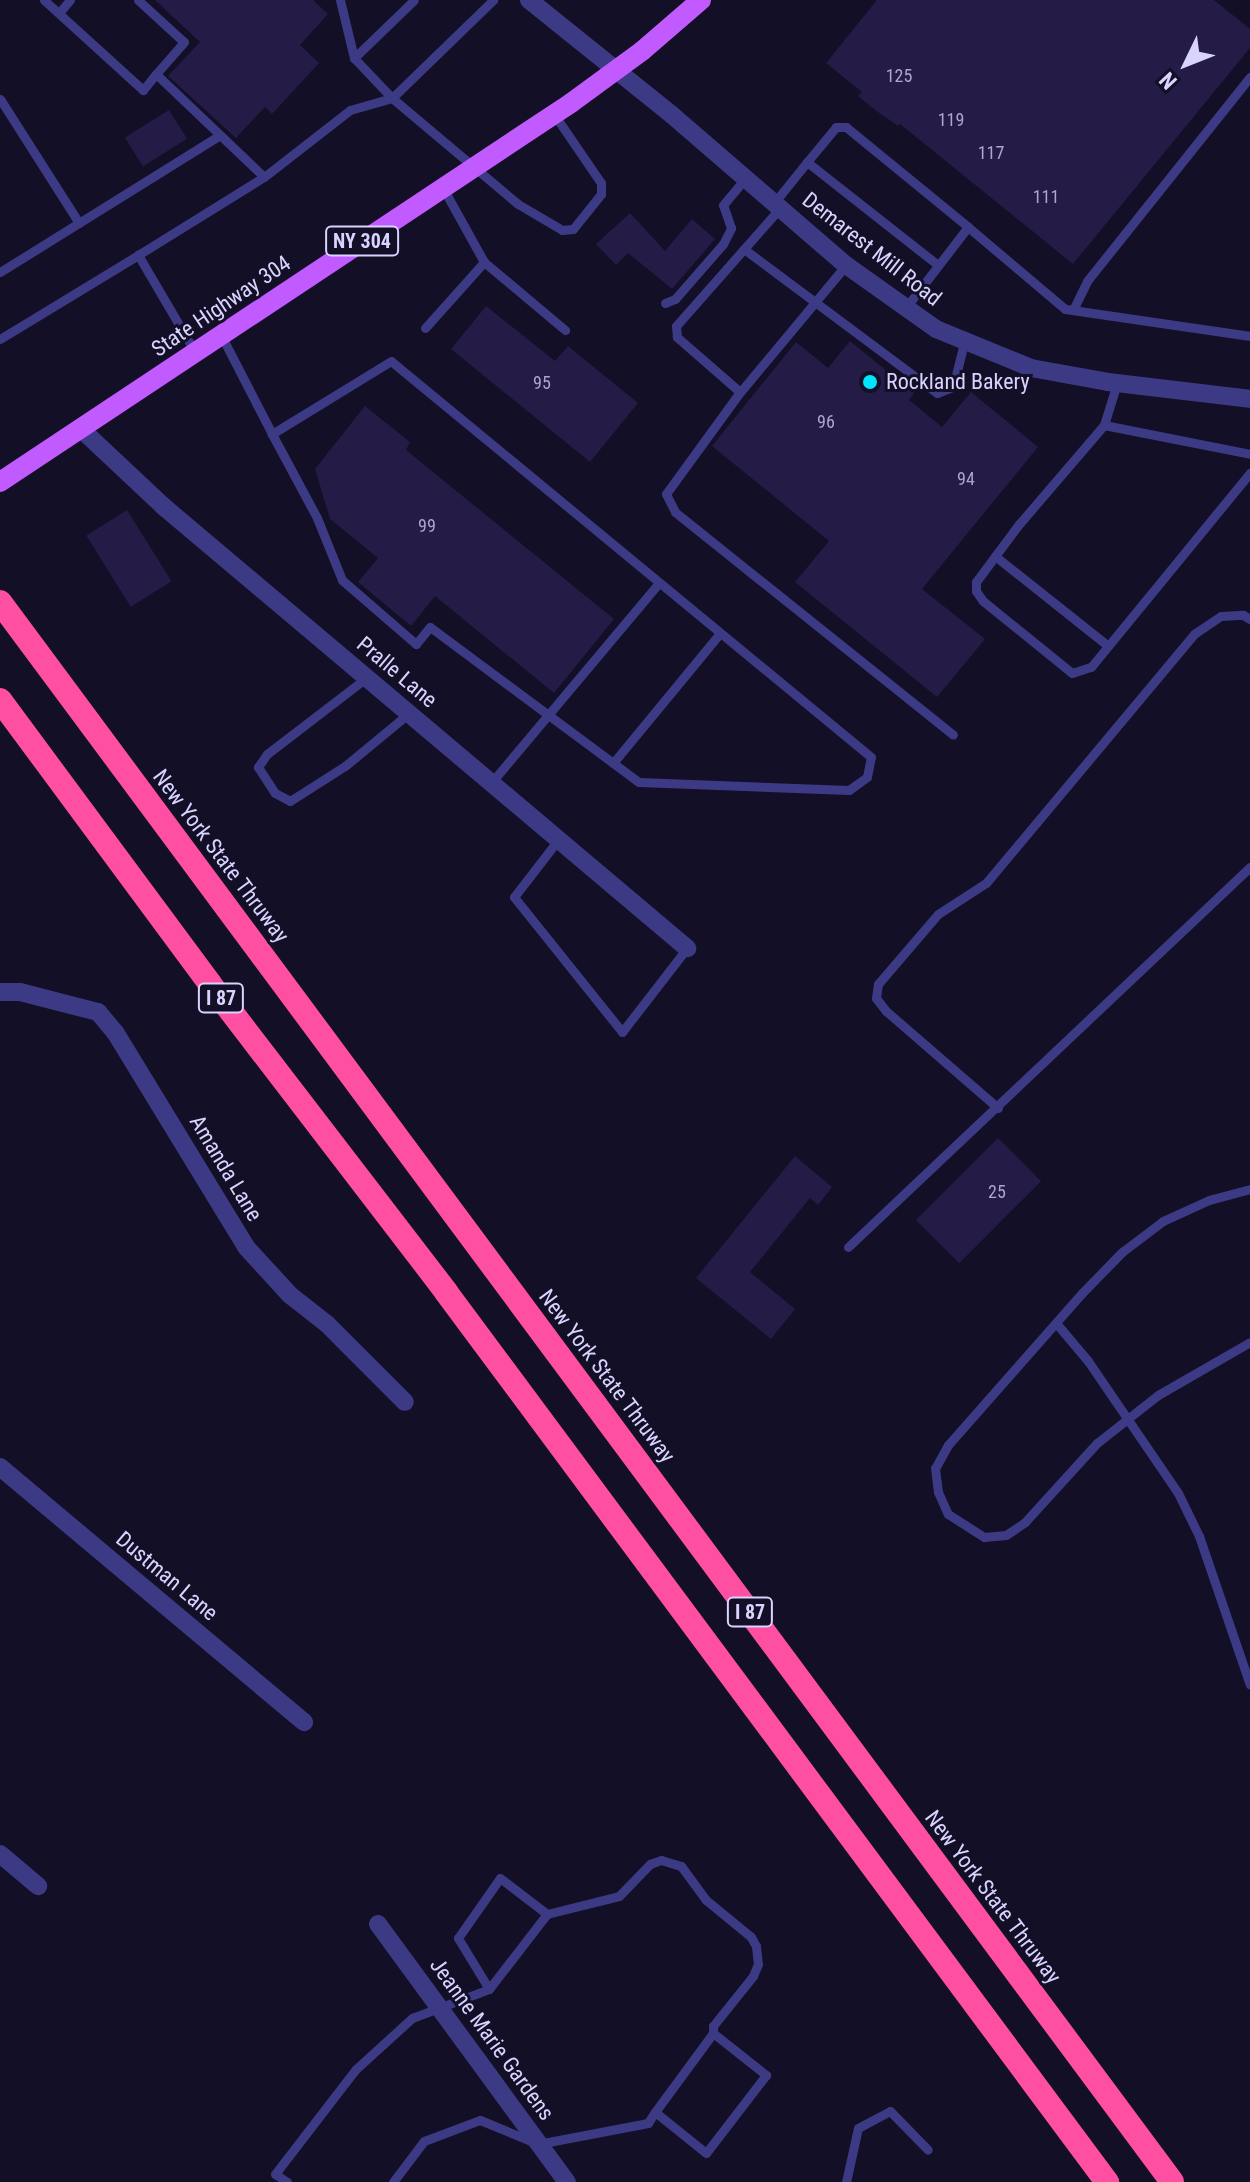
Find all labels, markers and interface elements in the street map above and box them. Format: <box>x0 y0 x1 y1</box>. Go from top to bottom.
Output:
north arrow <box>1146 24 1226 104</box>
house number: 125 <box>886 65 912 87</box>
text: N <box>1154 67 1182 94</box>
house number: 119 <box>938 109 964 131</box>
house number: 117 <box>978 142 1004 164</box>
street label: Demarest Mill Road <box>797 186 947 312</box>
house number: 111 <box>1033 186 1059 208</box>
road number: NY 304 <box>324 225 400 257</box>
street label: State Highway 304 <box>146 250 296 362</box>
place label: Rockland Bakery <box>886 369 1030 395</box>
house number: 95 <box>533 372 551 394</box>
marker: Rockland Bakery <box>861 373 879 391</box>
house number: 96 <box>817 411 835 433</box>
house number: 94 <box>957 468 975 490</box>
house number: 99 <box>418 515 436 537</box>
street label: Pralle Lane <box>352 631 442 713</box>
street label: New York State Thruway <box>147 764 295 948</box>
road number: I 87 <box>197 982 245 1014</box>
street label: Amanda Lane <box>184 1110 268 1226</box>
house number: 25 <box>988 1181 1006 1203</box>
street label: New York State Thruway <box>533 1284 681 1468</box>
street label: Dustman Lane <box>111 1526 223 1626</box>
road number: I 87 <box>726 1596 774 1628</box>
street label: New York State Thruway <box>919 1805 1067 1989</box>
street label: Jeanne Marie Gardens <box>424 1953 560 2125</box>

